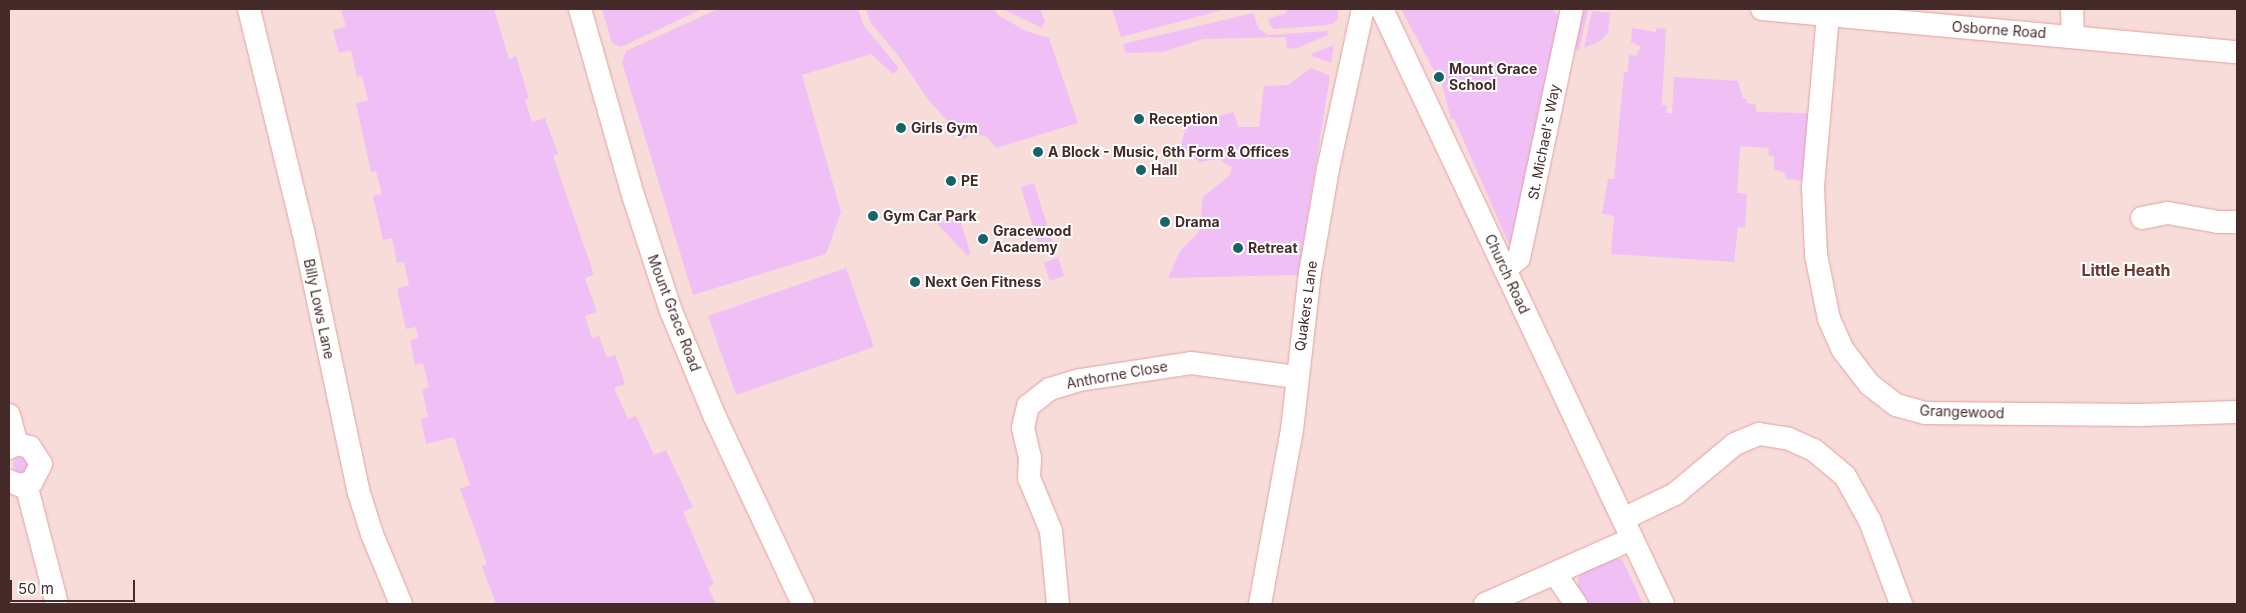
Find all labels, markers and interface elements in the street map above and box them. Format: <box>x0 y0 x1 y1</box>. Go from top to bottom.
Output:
street label: Osborne Road <box>1951 18 2047 42</box>
place label: Mount Grace School <box>1449 61 1537 94</box>
marker: Mount Grace School <box>1433 71 1445 83</box>
street label: St. Michael's Way <box>1525 83 1563 201</box>
place label: Reception <box>1149 111 1218 127</box>
marker: Reception <box>1133 113 1145 125</box>
place label: Girls Gym <box>911 120 978 136</box>
marker: Girls Gym <box>895 122 907 134</box>
place label: A Block - Music, 6th Form & Offices <box>1048 144 1290 160</box>
marker: A Block - Music, 6th Form & Offices <box>1032 146 1044 158</box>
place label: Hall <box>1151 162 1177 178</box>
marker: Hall <box>1135 164 1147 176</box>
place label: PE <box>961 173 979 189</box>
marker: PE <box>945 175 957 187</box>
place label: Gym Car Park <box>883 208 977 224</box>
marker: Gym Car Park <box>867 210 879 222</box>
place label: Drama <box>1175 214 1220 230</box>
marker: Drama <box>1159 216 1171 228</box>
place label: Gracewood Academy <box>993 223 1071 256</box>
street label: Church Road <box>1481 232 1533 316</box>
marker: Gracewood Academy <box>977 233 989 245</box>
place label: Retreat <box>1248 240 1298 256</box>
marker: Retreat <box>1232 242 1244 254</box>
street label: Mount Grace Road <box>644 252 704 374</box>
street label: Billy Lows Lane <box>300 257 338 361</box>
street label: Quakers Lane <box>1291 260 1321 352</box>
district label: Little Heath <box>2081 260 2171 280</box>
place label: Next Gen Fitness <box>925 274 1041 290</box>
marker: Next Gen Fitness <box>909 276 921 288</box>
street label: Anthorne Close <box>1065 358 1169 392</box>
street label: Grangewood <box>1919 402 2005 422</box>
scale bar <box>12 570 138 602</box>
text: 50 m <box>18 579 54 598</box>

